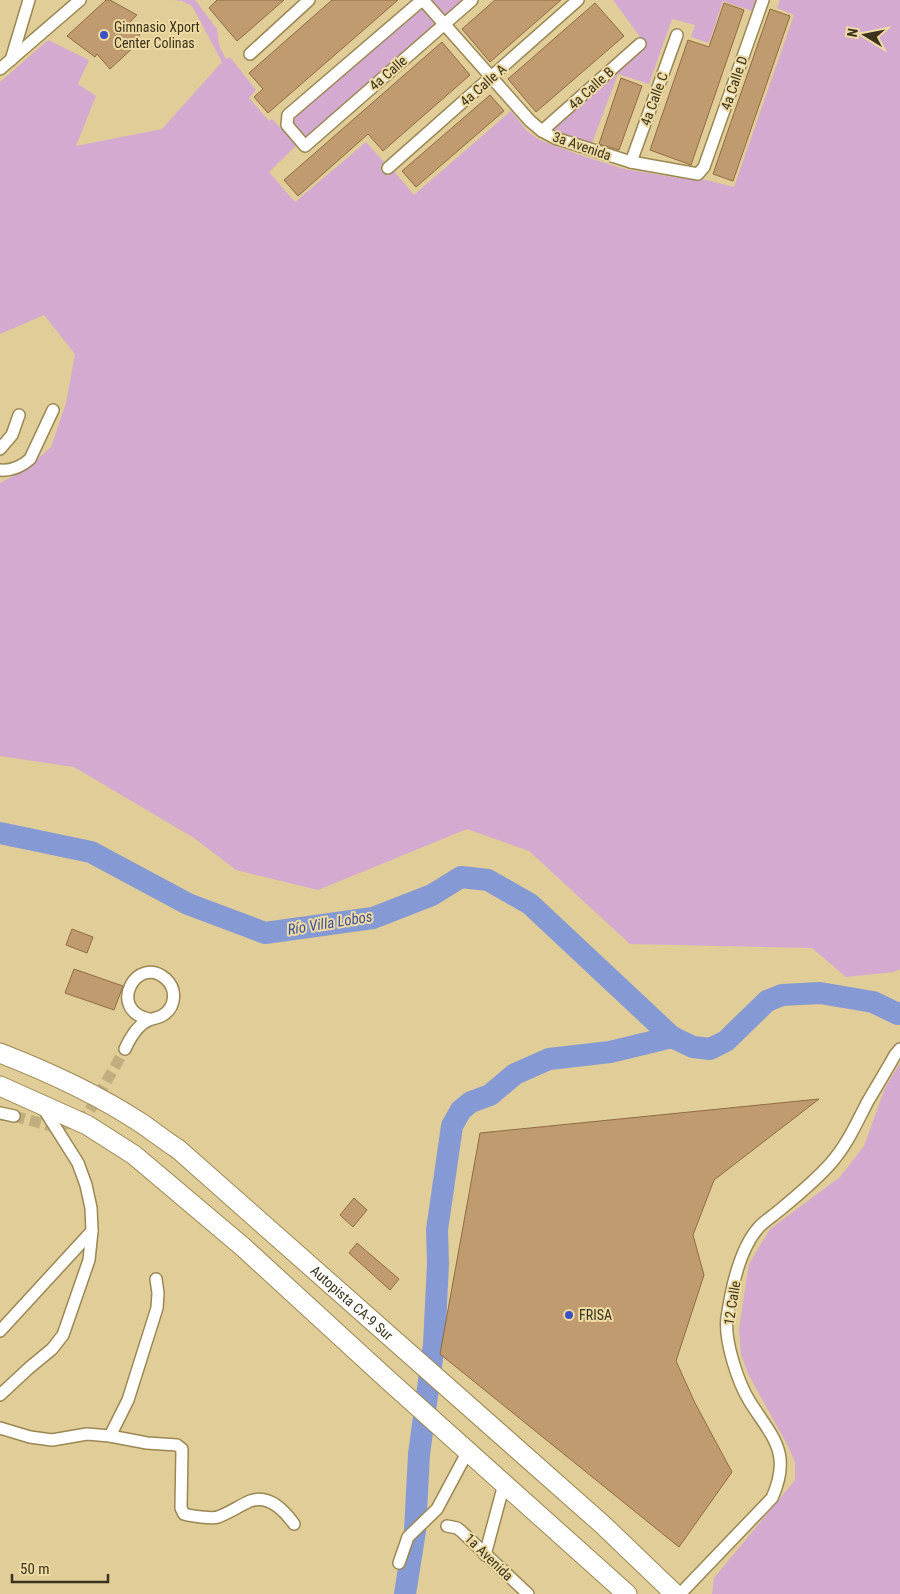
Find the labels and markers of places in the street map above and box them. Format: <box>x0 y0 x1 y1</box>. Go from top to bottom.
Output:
place label: Gimnasio Xport Center Colinas <box>114 19 200 51</box>
marker: Gimnasio Xport Center Colinas <box>98 29 110 41</box>
place label: FRISA <box>579 1307 612 1323</box>
marker: FRISA <box>563 1309 575 1321</box>

